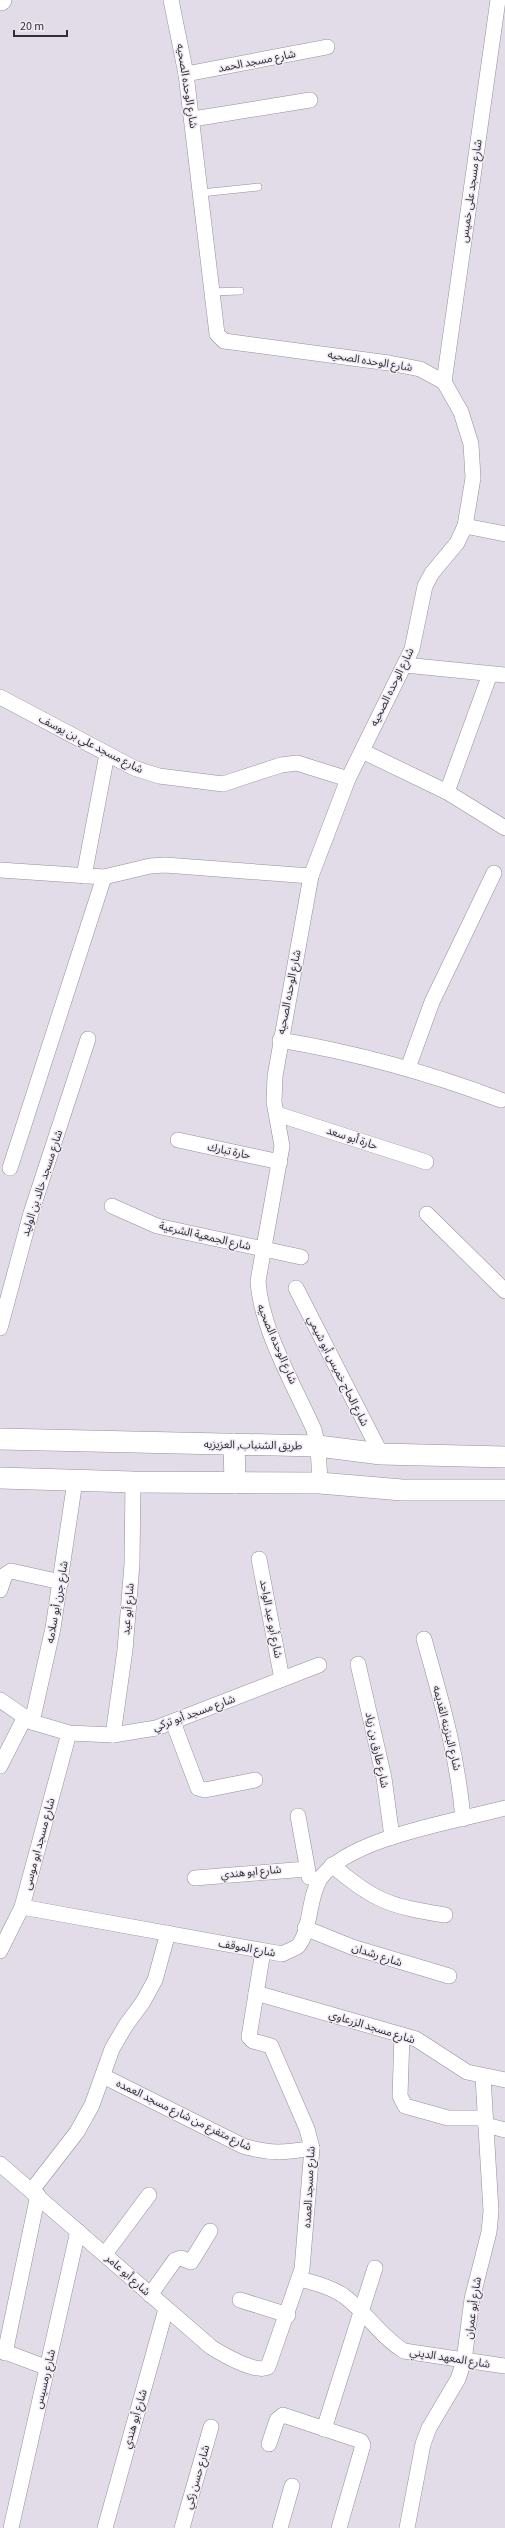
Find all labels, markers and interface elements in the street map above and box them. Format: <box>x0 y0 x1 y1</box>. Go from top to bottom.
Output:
scale bar <box>14 12 67 38</box>
text: 20 m <box>20 18 44 35</box>
street label: شارع الوحده الصحيه <box>173 43 201 130</box>
street label: شارع مسجد الحمد <box>217 46 297 76</box>
street label: شارع مسجد على خميس <box>456 138 486 243</box>
street label: شارع الوحده الصحيه <box>327 347 414 375</box>
street label: شارع الوحده الصحيه <box>366 645 418 729</box>
street label: شارع مسجد علي بن يوسف <box>36 711 146 778</box>
street label: شارع الوحده الصحيه <box>273 948 305 1035</box>
street label: حارة أبو سعد <box>324 1123 380 1153</box>
street label: شارع مسجد خالد بن الوليد <box>18 1128 66 1238</box>
street label: حارة تبارك <box>206 1139 252 1163</box>
street label: شارع الجمعية الشرعية <box>158 1218 253 1254</box>
street label: شارع الوحده الصحيه <box>253 1302 301 1387</box>
street label: شارع الحاج خميس أبو شيمي <box>302 1313 372 1430</box>
street label: طريق الشنباب, العزيزيه <box>204 1437 302 1453</box>
street label: شارع جرن أبو سلامه <box>42 1559 72 1644</box>
street label: شارع أبو عبد الواحد <box>256 1579 286 1660</box>
street label: شارع أبو عيد <box>118 1582 138 1636</box>
street label: شارع البنزينه القديمه <box>429 1684 465 1772</box>
street label: شارع مسجد أبو تركي <box>151 1691 238 1736</box>
street label: شارع طارق بن زياد <box>362 1711 392 1790</box>
street label: شارع مسجد ابو موسى <box>20 1796 59 1892</box>
street label: شارع ابو هندي <box>220 1862 282 1884</box>
street label: شارع الموقف <box>217 1936 277 1960</box>
street label: شارع رشدان <box>350 1940 404 1970</box>
street label: شارع مسجد الزرعاوي <box>327 2007 417 2049</box>
street label: شارع متفرع من شارع مسجد العمده <box>114 2076 254 2155</box>
street label: شارع مسجد العمده <box>299 2145 319 2228</box>
street label: شارع أبو عامر <box>102 2250 154 2299</box>
street label: شارع أبو عمران <box>461 2276 485 2340</box>
street label: شارع المعهد الديني <box>408 2344 492 2373</box>
street label: شارع رمسيس <box>31 2348 59 2410</box>
street label: شارع أبو هندي <box>119 2387 152 2451</box>
street label: شارع حسن زكي <box>181 2443 215 2511</box>

